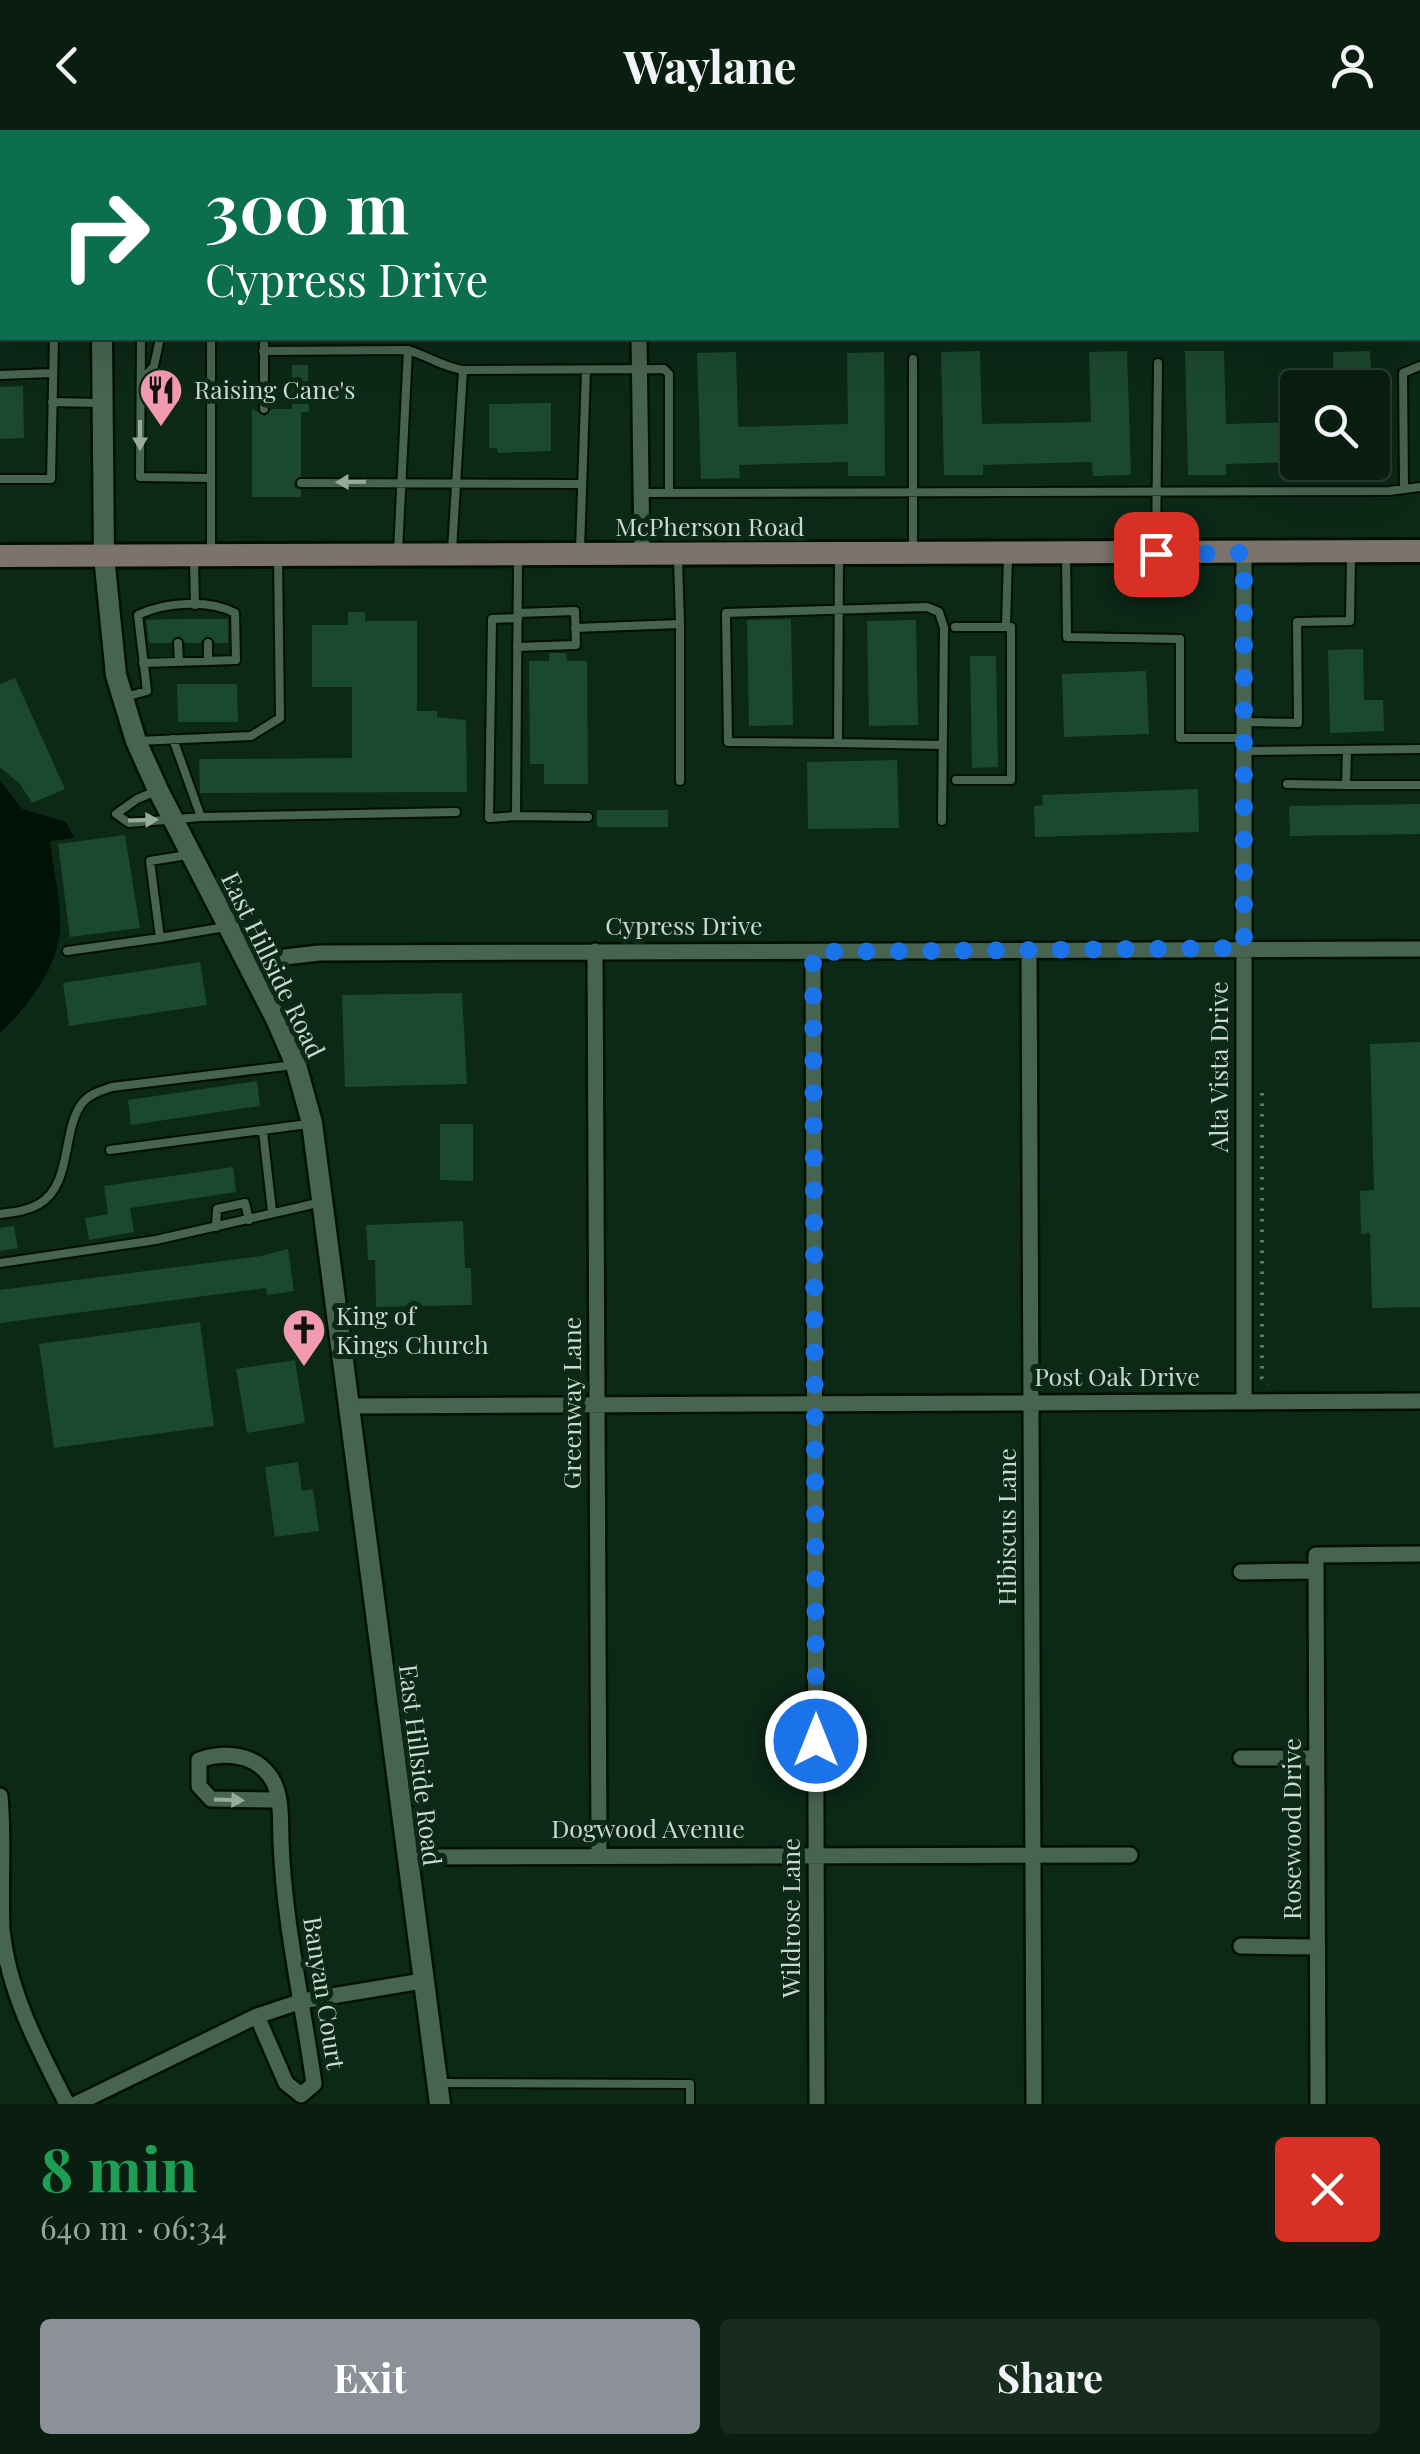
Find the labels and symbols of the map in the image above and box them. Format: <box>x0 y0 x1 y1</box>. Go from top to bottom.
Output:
restaurant icon: Raising Cane's <box>138 367 184 428</box>
place label: Raising Cane's <box>194 372 355 405</box>
one-way arrow <box>132 419 148 451</box>
one-way arrow <box>335 475 367 491</box>
street label: McPherson Road <box>615 509 805 542</box>
pin <box>1114 512 1199 597</box>
one-way arrow <box>128 812 159 828</box>
street label: East Hillside Road <box>215 866 334 1063</box>
street label: Cypress Drive <box>605 908 763 941</box>
street label: Alta Vista Drive <box>1201 981 1234 1154</box>
place label: King of Kings Church <box>336 1298 489 1360</box>
church icon: King of Kings Church <box>281 1307 327 1368</box>
street label: Greenway Lane <box>554 1317 587 1489</box>
street label: Post Oak Drive <box>1034 1359 1200 1392</box>
street label: Hibiscus Lane <box>989 1448 1022 1606</box>
street label: East Hillside Road <box>393 1662 450 1867</box>
position arrow <box>764 1689 868 1793</box>
street label: Rosewood Drive <box>1274 1738 1307 1920</box>
one-way arrow <box>213 1792 245 1808</box>
street label: Dogwood Avenue <box>551 1811 745 1844</box>
street label: Wildrose Lane <box>773 1838 806 1999</box>
street label: Banyan Court <box>297 1914 354 2073</box>

